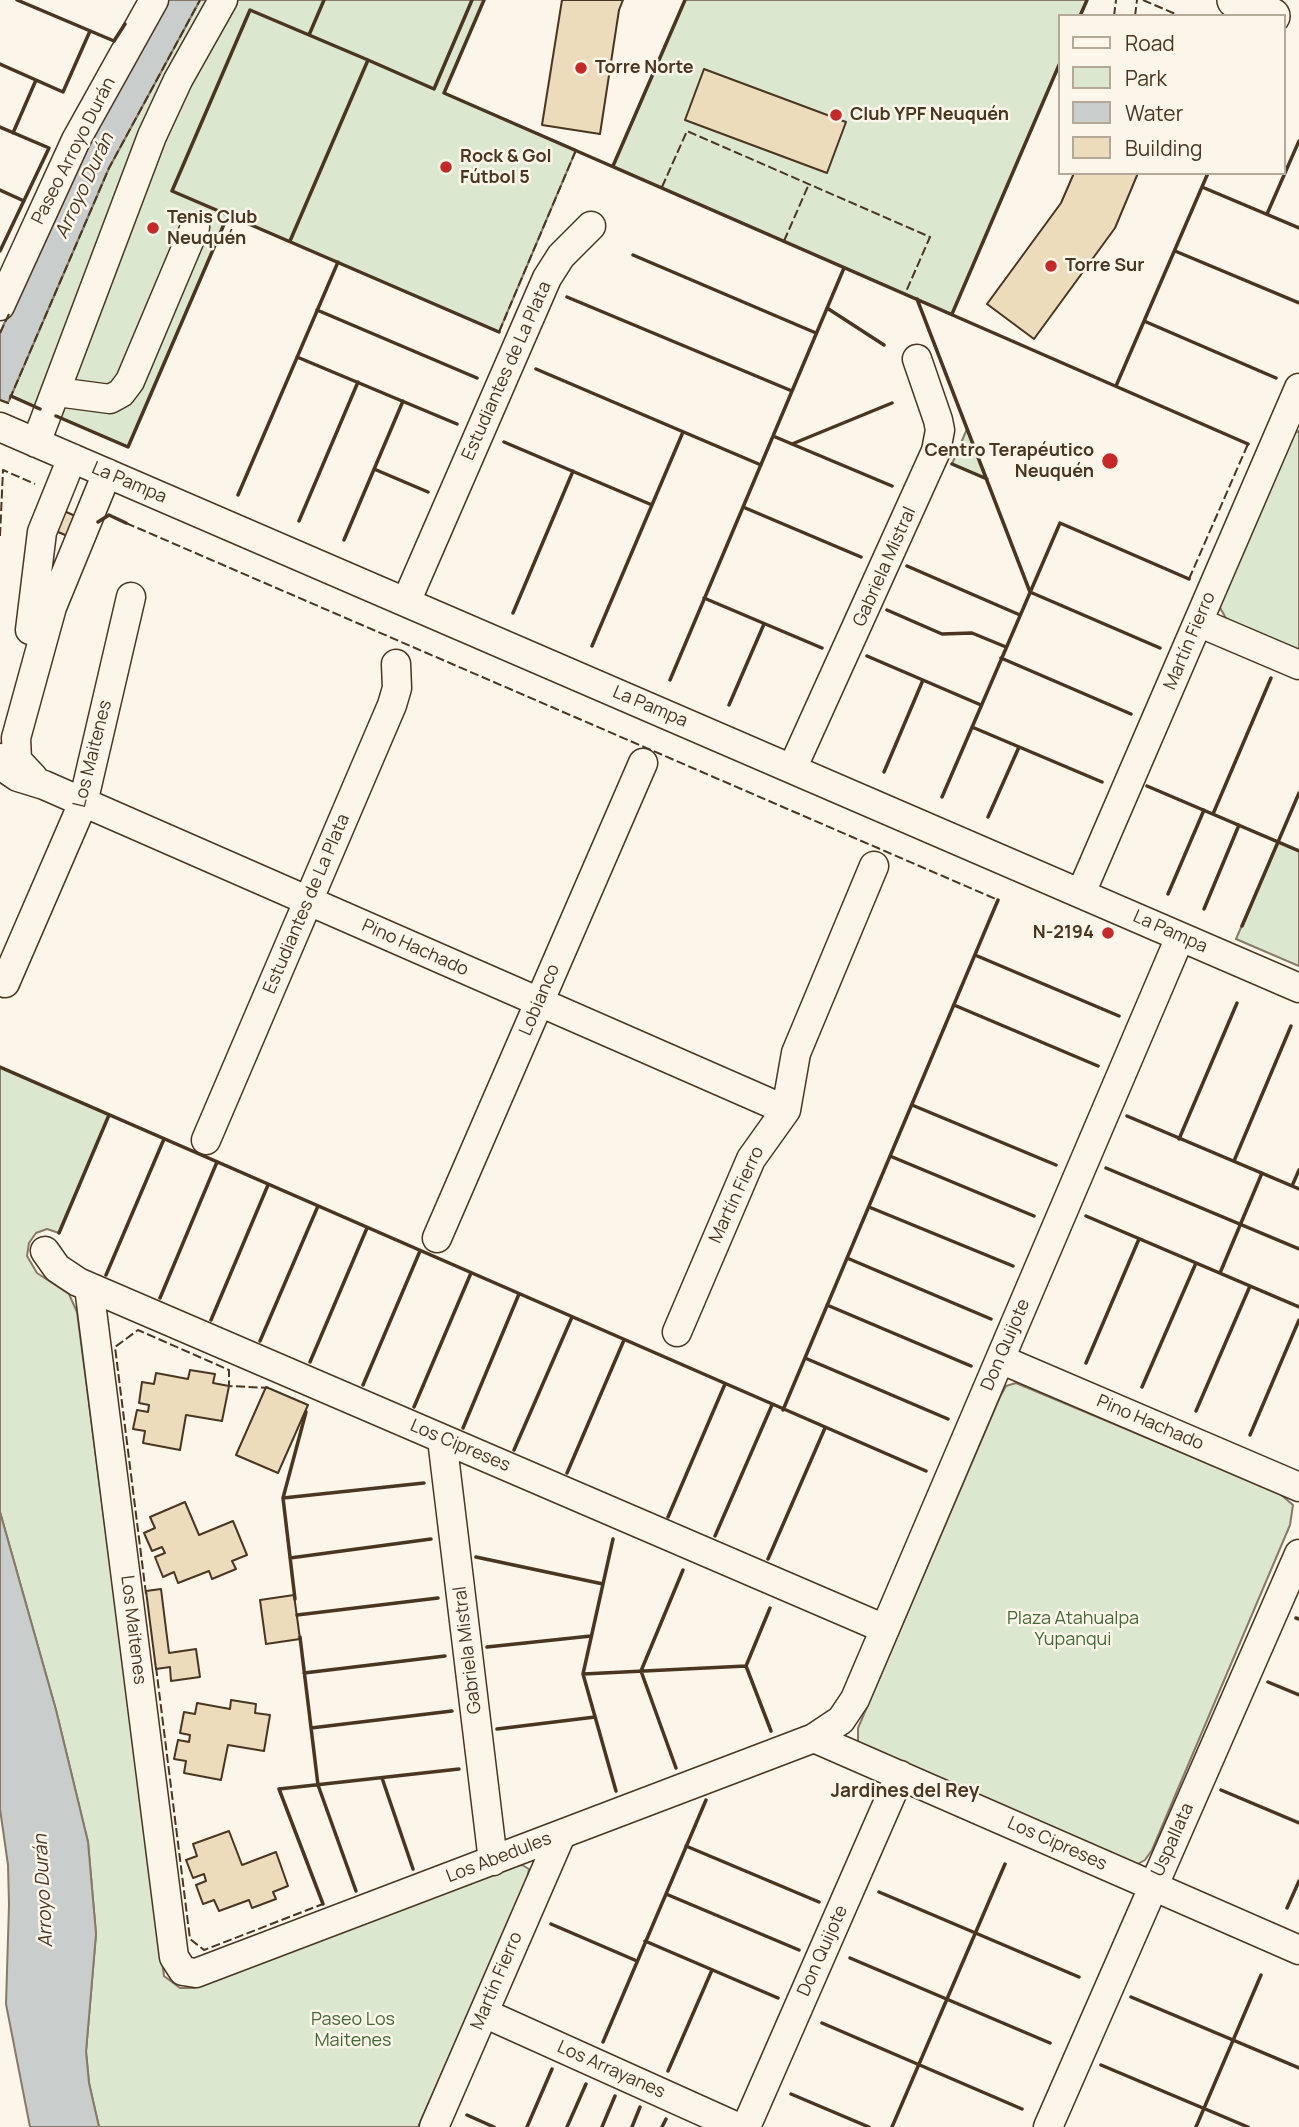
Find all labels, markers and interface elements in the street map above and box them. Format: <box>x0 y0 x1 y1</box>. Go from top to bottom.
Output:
legend <box>1058 14 1285 175</box>
text: Road <box>1125 29 1175 57</box>
place label: Torre Norte <box>595 57 694 79</box>
marker: Torre Norte <box>573 60 589 76</box>
text: Park <box>1125 64 1167 92</box>
street label: Paseo Arroyo Durán <box>28 74 120 228</box>
text: Water <box>1125 99 1183 127</box>
place label: Club YPF Neuquén <box>850 104 1009 126</box>
marker: Club YPF Neuquén <box>828 107 844 123</box>
water label: Arroyo Durán <box>51 130 119 242</box>
text: Building <box>1125 134 1202 162</box>
place label: Rock & Gol Fútbol 5 <box>460 146 552 188</box>
marker: Rock & Gol Fútbol 5 <box>438 159 454 175</box>
place label: Tenis Club Neuquén <box>167 207 257 249</box>
marker: Tenis Club Neuquén <box>145 220 161 236</box>
place label: Torre Sur <box>1065 255 1144 277</box>
marker: Torre Sur <box>1043 258 1059 274</box>
street label: Estudiantes de La Plata <box>458 278 556 464</box>
place label: Centro Terapéutico Neuquén <box>924 440 1094 482</box>
marker: Centro Terapéutico Neuquén <box>1100 451 1120 471</box>
street label: La Pampa <box>88 458 170 508</box>
street label: Gabriela Mistral <box>849 504 921 630</box>
street label: Martín Fierro <box>1160 589 1220 693</box>
street label: La Pampa <box>609 682 691 732</box>
street label: Los Maitenes <box>69 698 117 810</box>
street label: Estudiantes de La Plata <box>259 811 355 997</box>
street label: La Pampa <box>1129 906 1211 958</box>
street label: Pino Hachado <box>358 915 472 981</box>
place label: N-2194 <box>1033 922 1094 944</box>
marker: N-2194 <box>1100 925 1116 941</box>
street label: Lobianco <box>515 961 565 1039</box>
street label: Martín Fierro <box>705 1143 769 1247</box>
street label: Don Quijote <box>977 1296 1035 1394</box>
street label: Pino Hachado <box>1093 1391 1207 1455</box>
street label: Los Cipreses <box>407 1415 513 1477</box>
street label: Los Maitenes <box>116 1574 150 1686</box>
street label: Gabriela Mistral <box>449 1585 487 1715</box>
park label: Plaza Atahualpa Yupanqui <box>1007 1608 1139 1650</box>
district label: Jardines del Rey <box>831 1781 979 1803</box>
street label: Uspallata <box>1147 1800 1199 1880</box>
street label: Los Cipreses <box>1004 1812 1110 1876</box>
street label: Los Abedules <box>443 1828 555 1888</box>
water label: Arroyo Durán <box>30 1834 58 1948</box>
street label: Don Quijote <box>793 1902 853 2000</box>
street label: Martín Fierro <box>467 1929 527 2033</box>
park label: Paseo Los Maitenes <box>311 2009 395 2052</box>
street label: Los Arrayanes <box>554 2037 668 2103</box>

